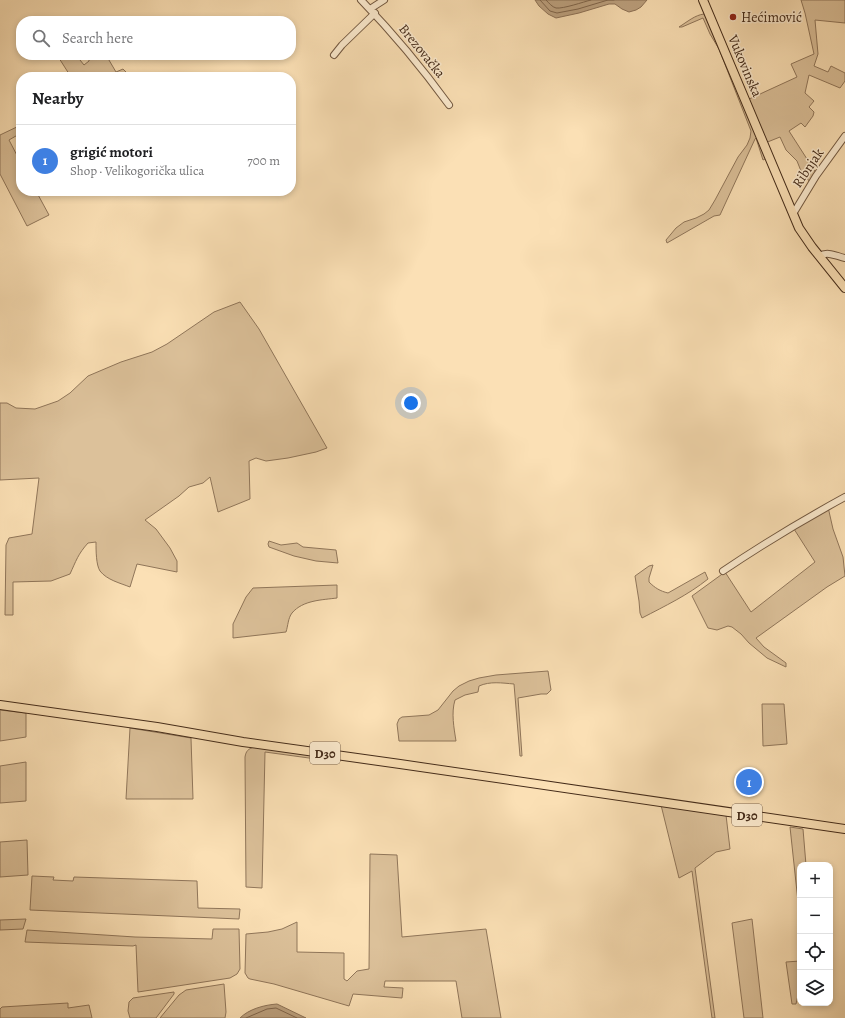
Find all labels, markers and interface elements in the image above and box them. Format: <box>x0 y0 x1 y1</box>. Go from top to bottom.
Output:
place label: Hećimović <box>741 8 802 27</box>
marker: Hećimović <box>728 12 738 22</box>
search box <box>16 16 296 60</box>
street label: Brezovačka <box>394 20 450 82</box>
icon: search <box>30 27 52 49</box>
text: Search here <box>62 28 133 48</box>
street label: Vukovinska <box>723 31 767 100</box>
text: Nearby <box>32 87 83 110</box>
text: grigić motori <box>70 142 153 162</box>
street label: Ribnjak <box>788 144 828 192</box>
text: 1 <box>43 152 47 169</box>
text: 700 m <box>247 152 280 169</box>
text: Shop · Velikogorička ulica <box>70 162 204 179</box>
your location <box>401 393 421 413</box>
road number: D30 <box>310 742 340 764</box>
pin: 1 <box>736 767 762 797</box>
road number: D30 <box>732 804 762 826</box>
map controls <box>797 862 833 1006</box>
button: + <box>797 862 833 898</box>
button: − <box>797 898 833 934</box>
button: locate <box>797 934 833 970</box>
button: layers <box>797 970 833 1006</box>

